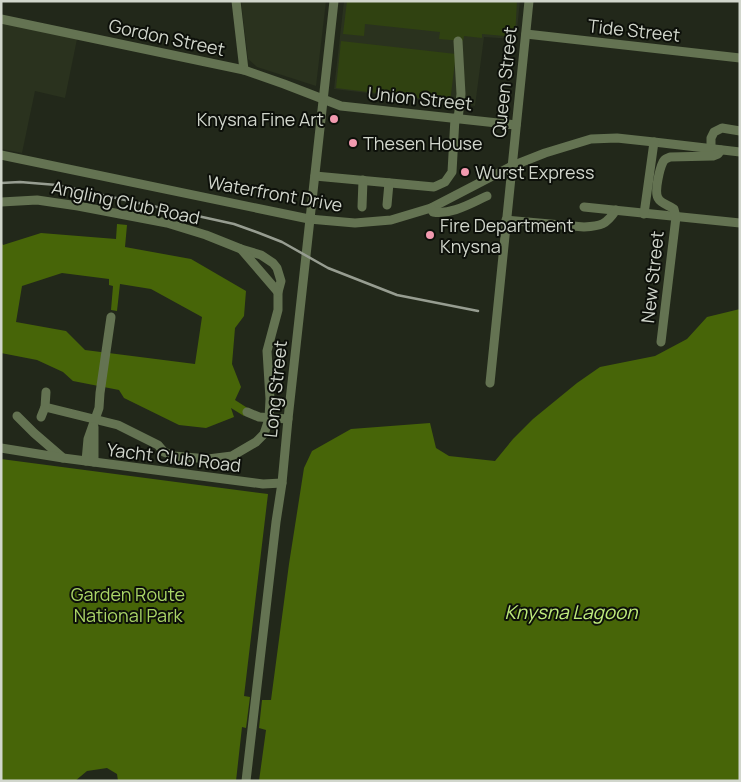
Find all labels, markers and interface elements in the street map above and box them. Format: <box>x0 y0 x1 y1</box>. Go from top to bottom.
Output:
street label: Gordon Street <box>107 13 227 61</box>
street label: Tide Street <box>587 13 681 47</box>
street label: Queen Street <box>486 25 522 139</box>
street label: Union Street <box>366 81 474 115</box>
place label: Knysna Fine Art <box>197 107 324 131</box>
marker: Knysna Fine Art <box>328 113 340 125</box>
place label: Thesen House <box>363 131 483 155</box>
marker: Thesen House <box>347 137 359 149</box>
place label: Wurst Express <box>475 160 595 184</box>
marker: Wurst Express <box>459 166 471 178</box>
street label: Waterfront Drive <box>206 169 344 217</box>
street label: Angling Club Road <box>50 175 202 229</box>
place label: Fire Department Knysna <box>440 213 574 258</box>
marker: Fire Department Knysna <box>424 229 436 241</box>
street label: New Street <box>635 230 669 324</box>
street label: Long Street <box>258 339 292 439</box>
street label: Yacht Club Road <box>106 437 242 477</box>
park label: Garden Route National Park <box>71 582 185 627</box>
water label: Knysna Lagoon <box>504 599 638 625</box>

